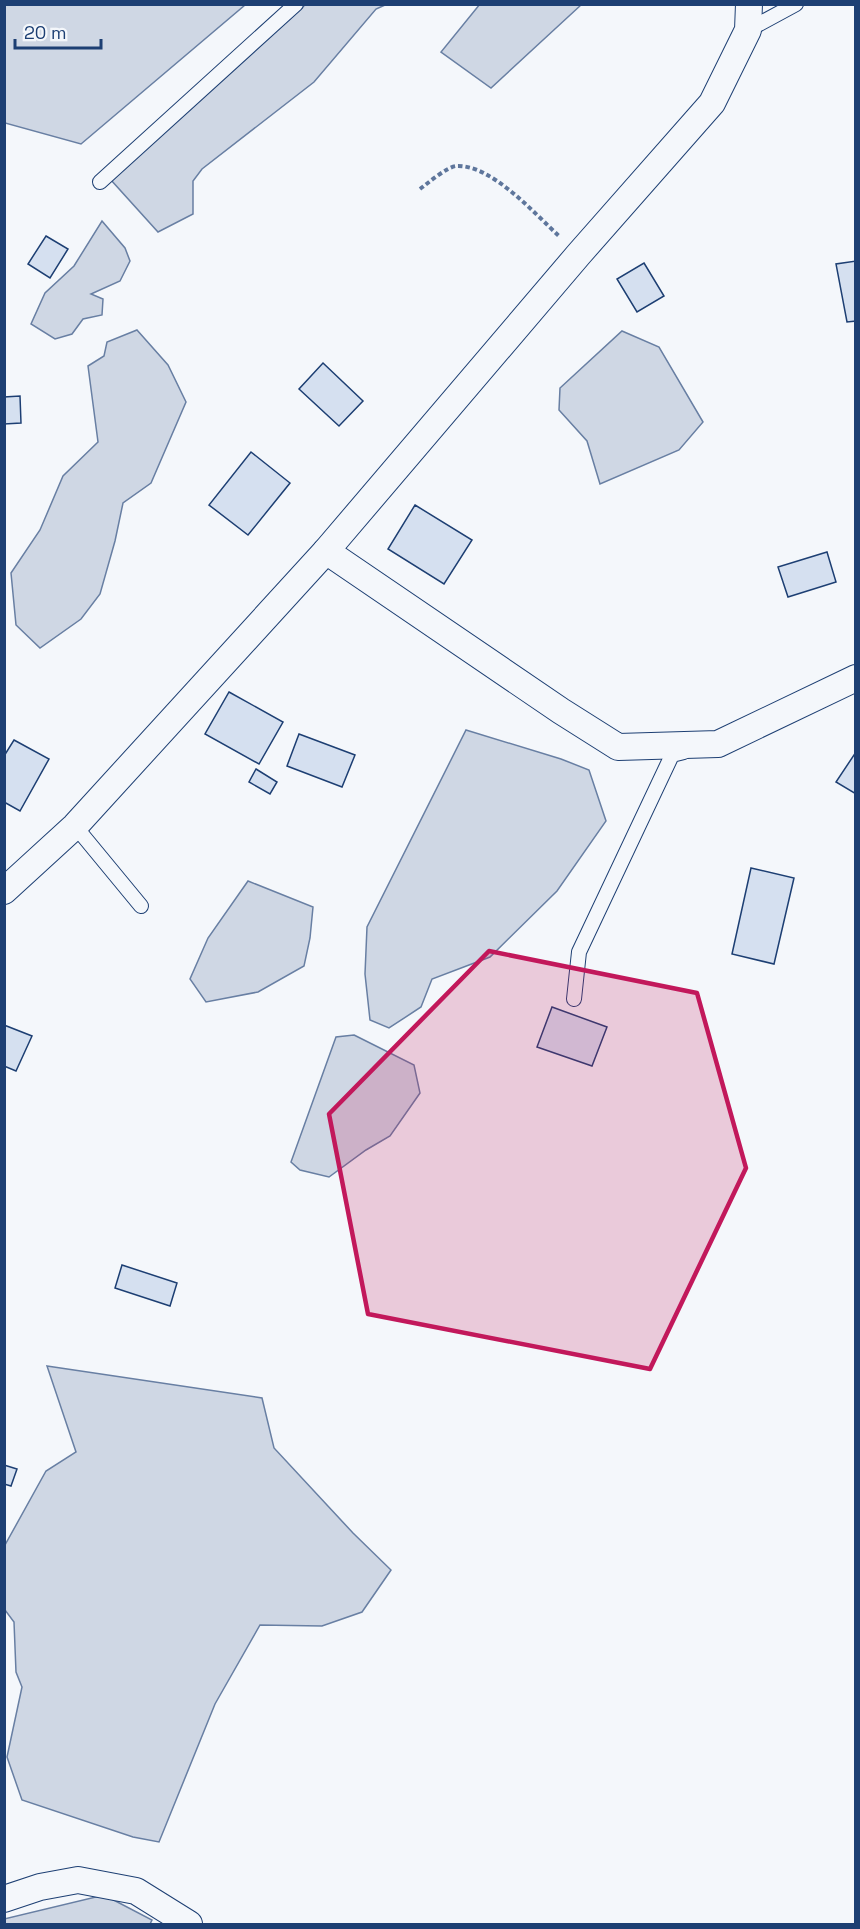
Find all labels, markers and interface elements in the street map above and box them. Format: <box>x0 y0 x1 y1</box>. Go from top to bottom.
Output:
scale bar <box>15 12 100 50</box>
text: 20 m <box>24 21 67 44</box>

